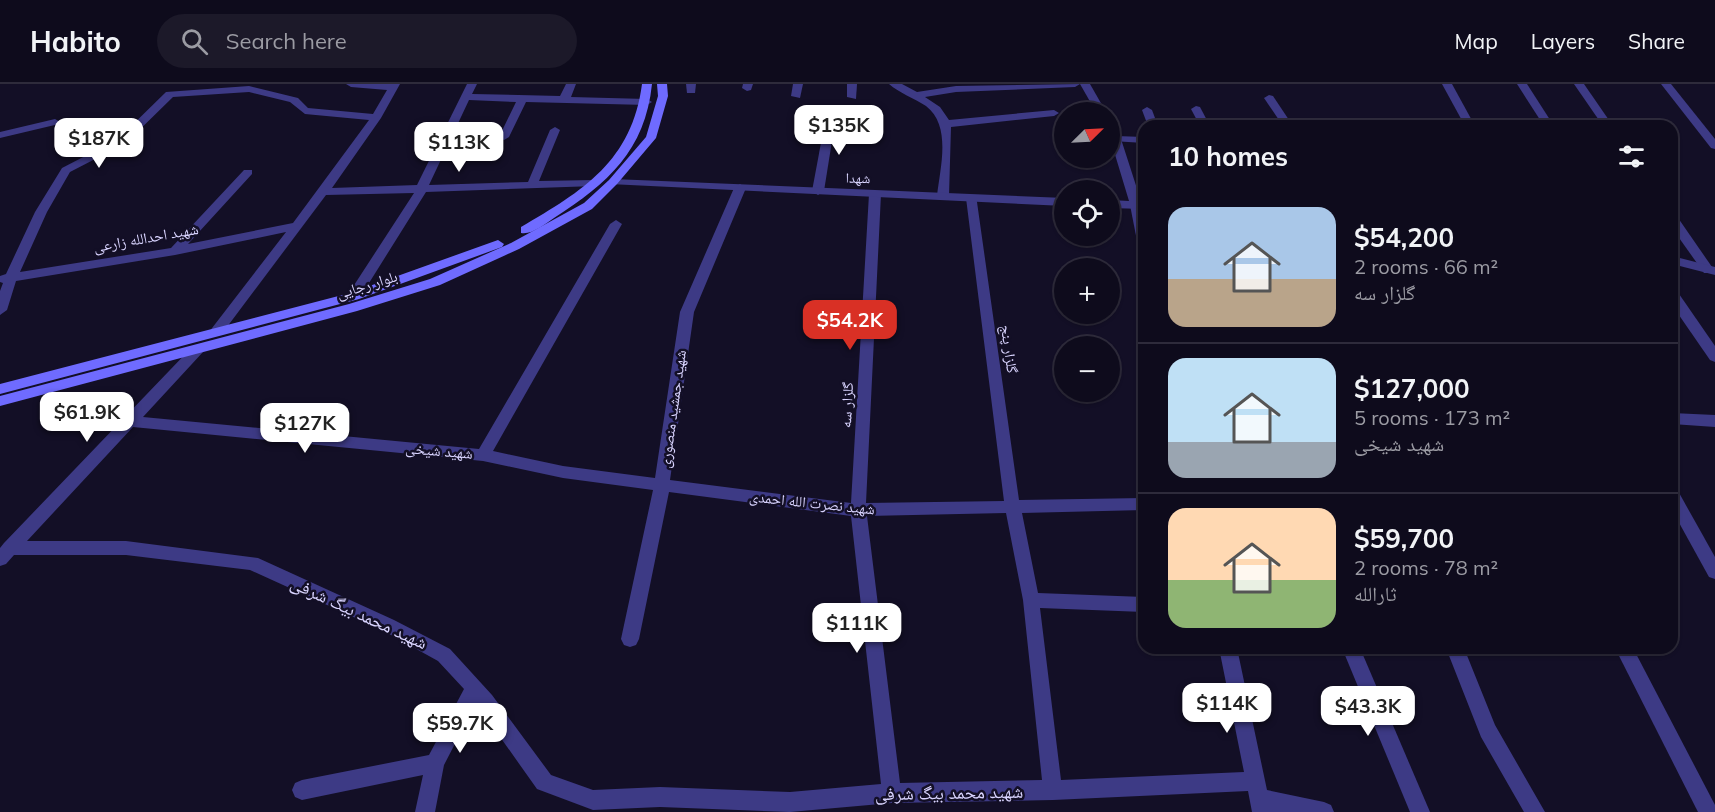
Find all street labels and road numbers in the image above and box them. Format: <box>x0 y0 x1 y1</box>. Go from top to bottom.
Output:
street label: شهدا <box>845 169 871 187</box>
street label: شهید احدالله زارعی <box>92 219 200 257</box>
street label: بلوار رجایی <box>334 266 400 304</box>
street label: گلزار پنج <box>996 323 1022 375</box>
street label: شهید جمشید منصوری <box>655 349 691 469</box>
street label: گلزار سه <box>836 381 857 428</box>
street label: شهید شیخی <box>404 438 474 464</box>
street label: شهید نصرت الله احمدی <box>748 486 876 520</box>
street label: شهید محمد بیگ شرفی <box>287 571 431 654</box>
street label: شهید محمد بیگ شرفی <box>875 780 1023 805</box>

